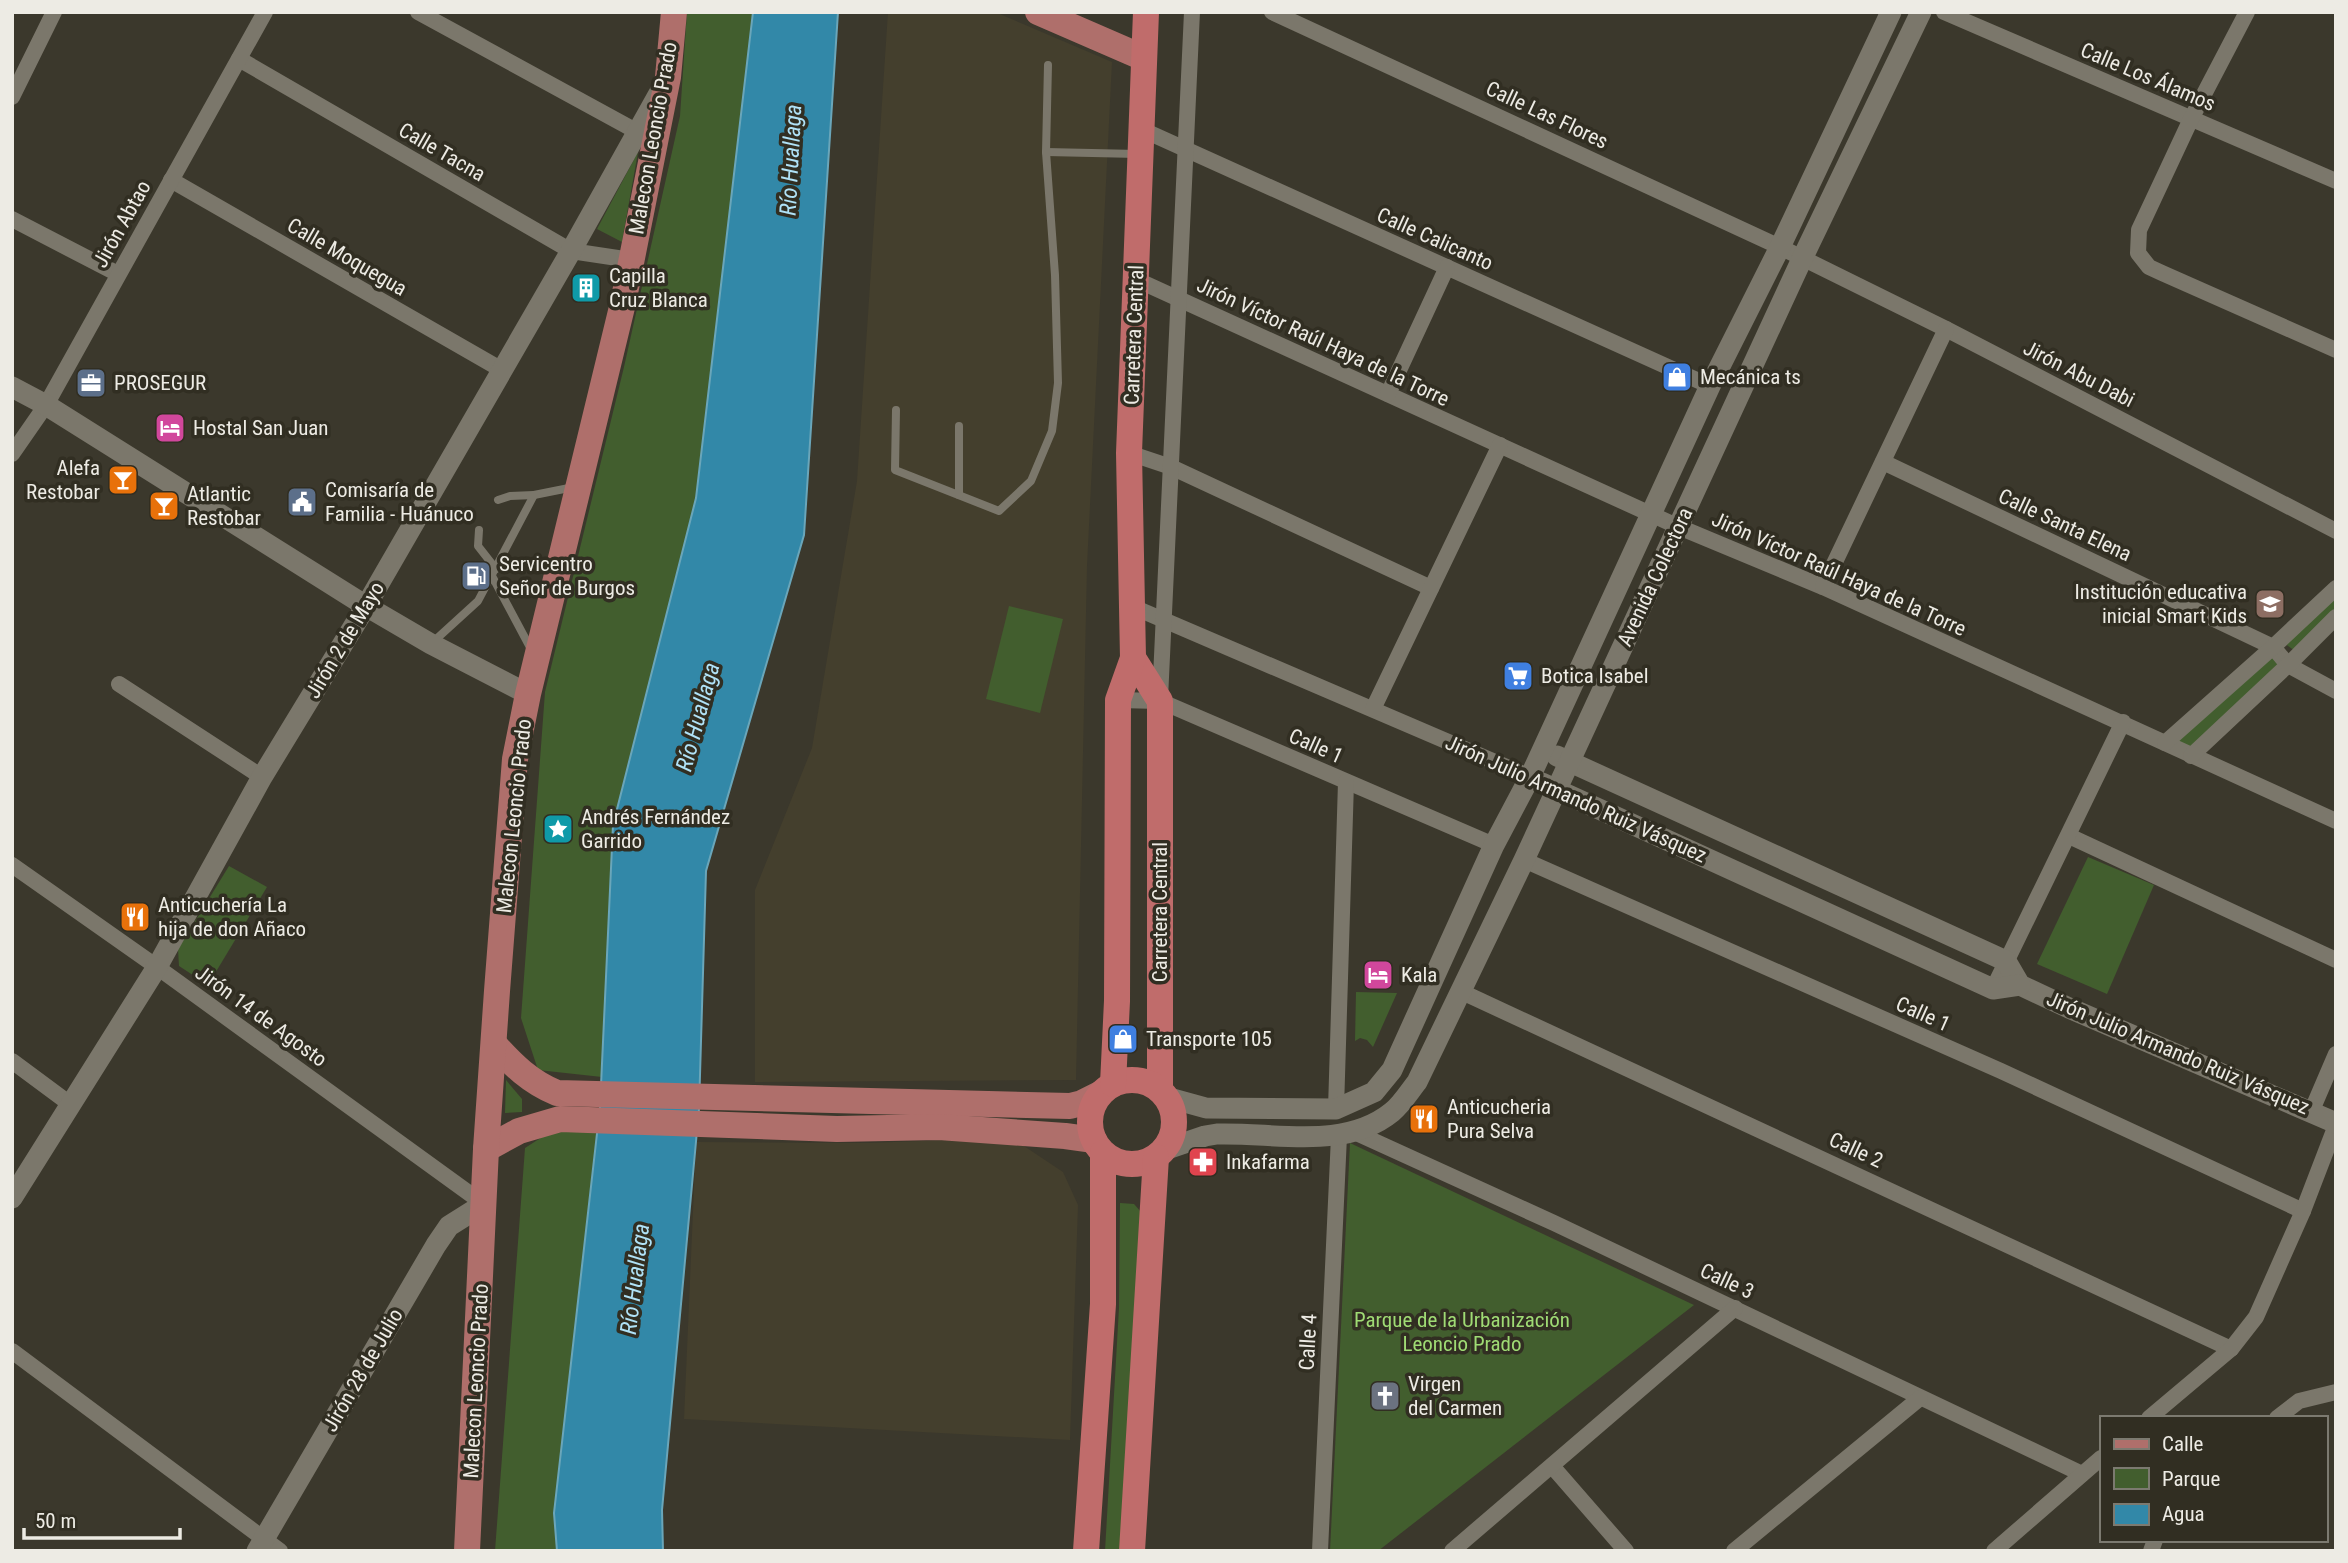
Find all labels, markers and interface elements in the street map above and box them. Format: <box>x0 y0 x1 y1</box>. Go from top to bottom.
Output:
street label: Calle Los Álamos <box>2077 38 2219 116</box>
street label: Malecon Leoncio Prado <box>624 40 682 236</box>
street label: Calle Las Flores <box>1482 76 1612 154</box>
water label: Río Huallaga <box>775 104 807 216</box>
street label: Calle Tacna <box>395 118 489 186</box>
street label: Jirón Abtao <box>88 176 156 272</box>
street label: Calle Calicanto <box>1373 203 1497 275</box>
street label: Calle Moquegua <box>283 213 411 301</box>
place label: Capilla Cruz Blanca <box>609 264 708 312</box>
street label: Carretera Central <box>1120 264 1148 406</box>
building icon: Capilla Cruz Blanca <box>569 271 603 305</box>
street label: Jirón Víctor Raúl Haya de la Torre <box>1193 273 1453 411</box>
street label: Jirón Abu Dabi <box>2019 336 2139 412</box>
shop icon: Mecánica ts <box>1660 360 1694 394</box>
place label: Mecánica ts <box>1700 365 1801 389</box>
office icon: PROSEGUR <box>74 366 108 400</box>
place label: PROSEGUR <box>114 371 206 395</box>
hotel icon: Hostal San Juan <box>153 411 187 445</box>
place label: Hostal San Juan <box>193 416 329 440</box>
place label: Alefa Restobar <box>26 456 100 504</box>
bar icon: Alefa Restobar <box>106 463 140 497</box>
place label: Comisaría de Familia - Huánuco <box>325 478 474 526</box>
place label: Atlantic Restobar <box>187 482 261 530</box>
street label: Calle Santa Elena <box>1995 484 2135 566</box>
public building icon: Comisaría de Familia - Huánuco <box>285 485 319 519</box>
bar icon: Atlantic Restobar <box>147 489 181 523</box>
street label: Avenida Colectora <box>1612 504 1698 650</box>
street label: Jirón Víctor Raúl Haya de la Torre <box>1708 507 1970 641</box>
place label: Servicentro Señor de Burgos <box>499 552 635 600</box>
fuel station icon: Servicentro Señor de Burgos <box>459 559 493 593</box>
street label: Jirón 2 de Mayo <box>301 577 389 703</box>
place label: Institución educativa inicial Smart Kids <box>2074 580 2247 628</box>
school or university icon: Institución educativa inicial Smart Kids <box>2253 587 2287 621</box>
supermarket icon: Botica Isabel <box>1501 659 1535 693</box>
water label: Río Huallaga <box>671 660 725 774</box>
place label: Botica Isabel <box>1541 664 1649 688</box>
street label: Malecon Leoncio Prado <box>492 718 536 914</box>
street label: Calle 1 <box>1285 724 1347 768</box>
street label: Jirón Julio Armando Ruiz Vásquez <box>1442 730 1710 868</box>
place label: Andrés Fernández Garrido <box>581 805 730 853</box>
place icon: Andrés Fernández Garrido <box>541 812 575 846</box>
street label: Carretera Central <box>1148 842 1172 982</box>
place label: Anticuchería La hija de don Añaco <box>158 893 306 941</box>
restaurant icon: Anticuchería La hija de don Añaco <box>118 900 152 934</box>
hotel icon: Kala <box>1361 958 1395 992</box>
street label: Jirón 14 de Agosto <box>191 960 331 1072</box>
place label: Kala <box>1401 963 1437 987</box>
street label: Jirón Julio Armando Ruiz Vásquez <box>2043 987 2313 1119</box>
street label: Calle 1 <box>1892 992 1954 1036</box>
shop icon: Transporte 105 <box>1106 1022 1140 1056</box>
place label: Transporte 105 <box>1146 1027 1272 1051</box>
place label: Anticucheria Pura Selva <box>1447 1095 1551 1143</box>
restaurant icon: Anticucheria Pura Selva <box>1407 1102 1441 1136</box>
street label: Calle 2 <box>1825 1127 1887 1173</box>
pharmacy icon: Inkafarma <box>1186 1145 1220 1179</box>
place label: Inkafarma <box>1226 1150 1310 1174</box>
water label: Río Huallaga <box>615 1222 655 1336</box>
street label: Calle 3 <box>1696 1258 1758 1304</box>
street label: Malecon Leoncio Prado <box>459 1283 493 1479</box>
street label: Jirón 28 de Julio <box>318 1304 408 1436</box>
park label: Parque de la Urbanización Leoncio Prado <box>1354 1308 1570 1356</box>
street label: Calle 4 <box>1295 1313 1321 1371</box>
place label: Virgen del Carmen <box>1408 1372 1502 1420</box>
church icon: Virgen del Carmen <box>1368 1379 1402 1413</box>
legend <box>2100 1416 2327 1542</box>
text: Calle <box>2162 1432 2204 1456</box>
text: Parque <box>2162 1467 2220 1491</box>
scale bar <box>24 1496 180 1540</box>
text: Agua <box>2162 1502 2205 1526</box>
text: 50 m <box>35 1509 76 1533</box>

